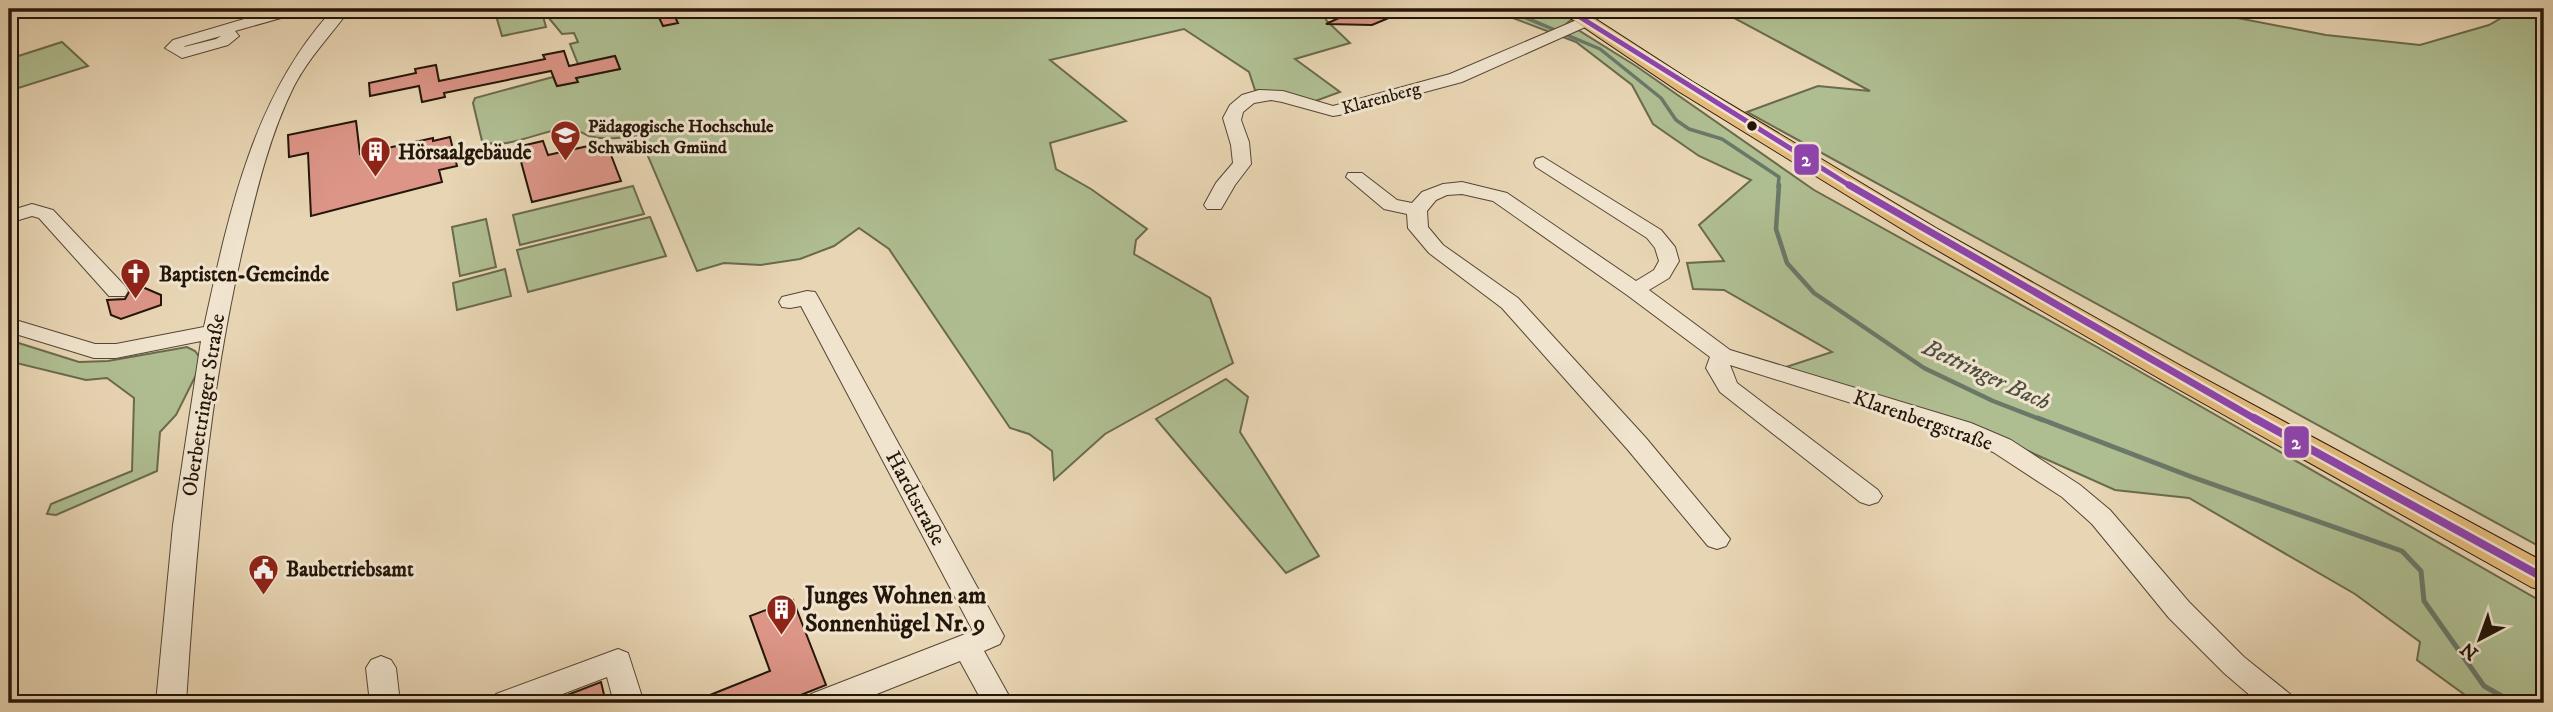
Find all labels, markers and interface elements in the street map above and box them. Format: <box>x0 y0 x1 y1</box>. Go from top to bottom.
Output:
street label: Klarenberg <box>1339 78 1423 120</box>
place label: Pädagogische Hochschule Schwäbisch Gmünd <box>588 116 774 159</box>
school or university icon: Pädagogische Hochschule Schwäbisch Gmünd <box>548 119 582 163</box>
unlabelled marker <box>1745 119 1759 133</box>
building icon: Hörsaalgebäude <box>358 135 392 179</box>
place label: Hörsaalgebäude <box>398 140 532 166</box>
line badge: 2 <box>1793 143 1820 176</box>
text: 2 <box>1801 149 1811 172</box>
church icon: Baptisten-Gemeinde <box>119 257 153 301</box>
place label: Baptisten-Gemeinde <box>159 262 329 288</box>
street label: Oberbettringer Straße <box>177 312 231 498</box>
water label: Bettringer Bach <box>1917 333 2055 417</box>
street label: Klarenbergstraße <box>1849 385 1996 457</box>
line badge: 2 <box>2283 425 2310 459</box>
text: 2 <box>2291 432 2301 455</box>
street label: Hardtstraße <box>879 447 951 550</box>
public building icon: Baubetriebsamt <box>246 552 280 596</box>
place label: Baubetriebsamt <box>286 557 414 583</box>
place label: Junges Wohnen am Sonnenhügel Nr. 9 <box>802 581 986 639</box>
building icon: Junges Wohnen am Sonnenhügel Nr. 9 <box>765 592 799 636</box>
north arrow <box>2444 604 2514 674</box>
text: N <box>2456 637 2483 664</box>

